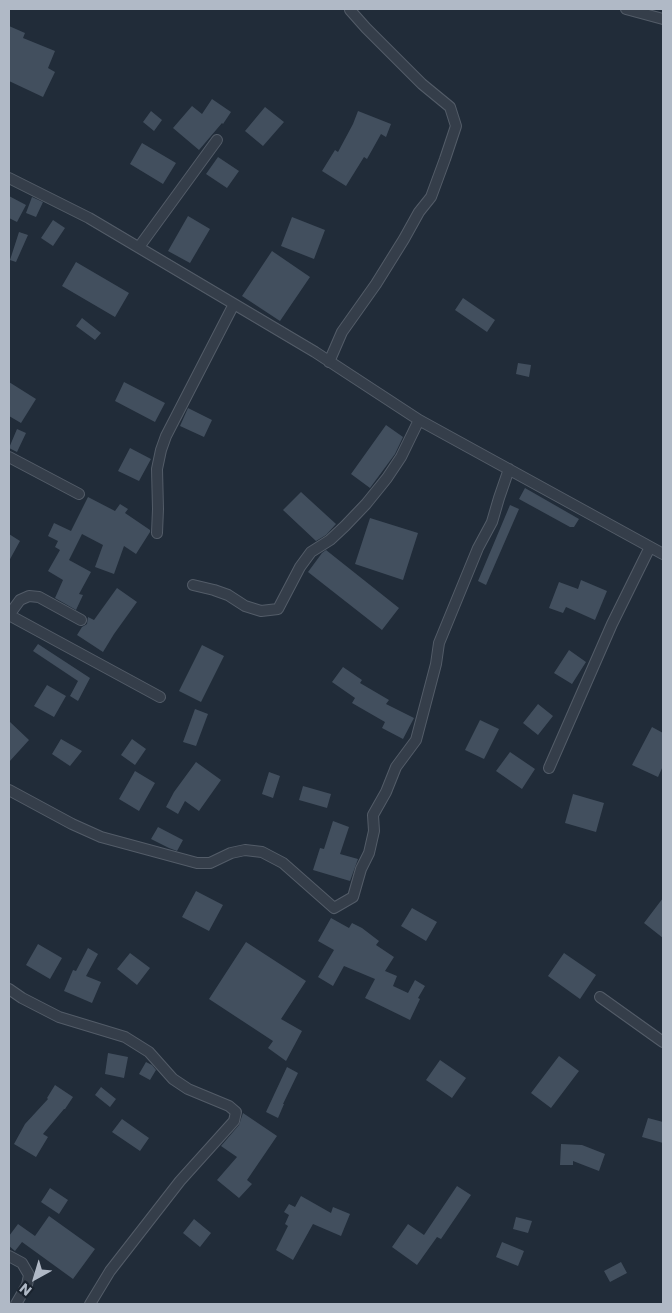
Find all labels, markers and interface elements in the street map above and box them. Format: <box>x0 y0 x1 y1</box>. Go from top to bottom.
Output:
north arrow <box>10 1253 60 1303</box>
text: N <box>15 1279 36 1301</box>

